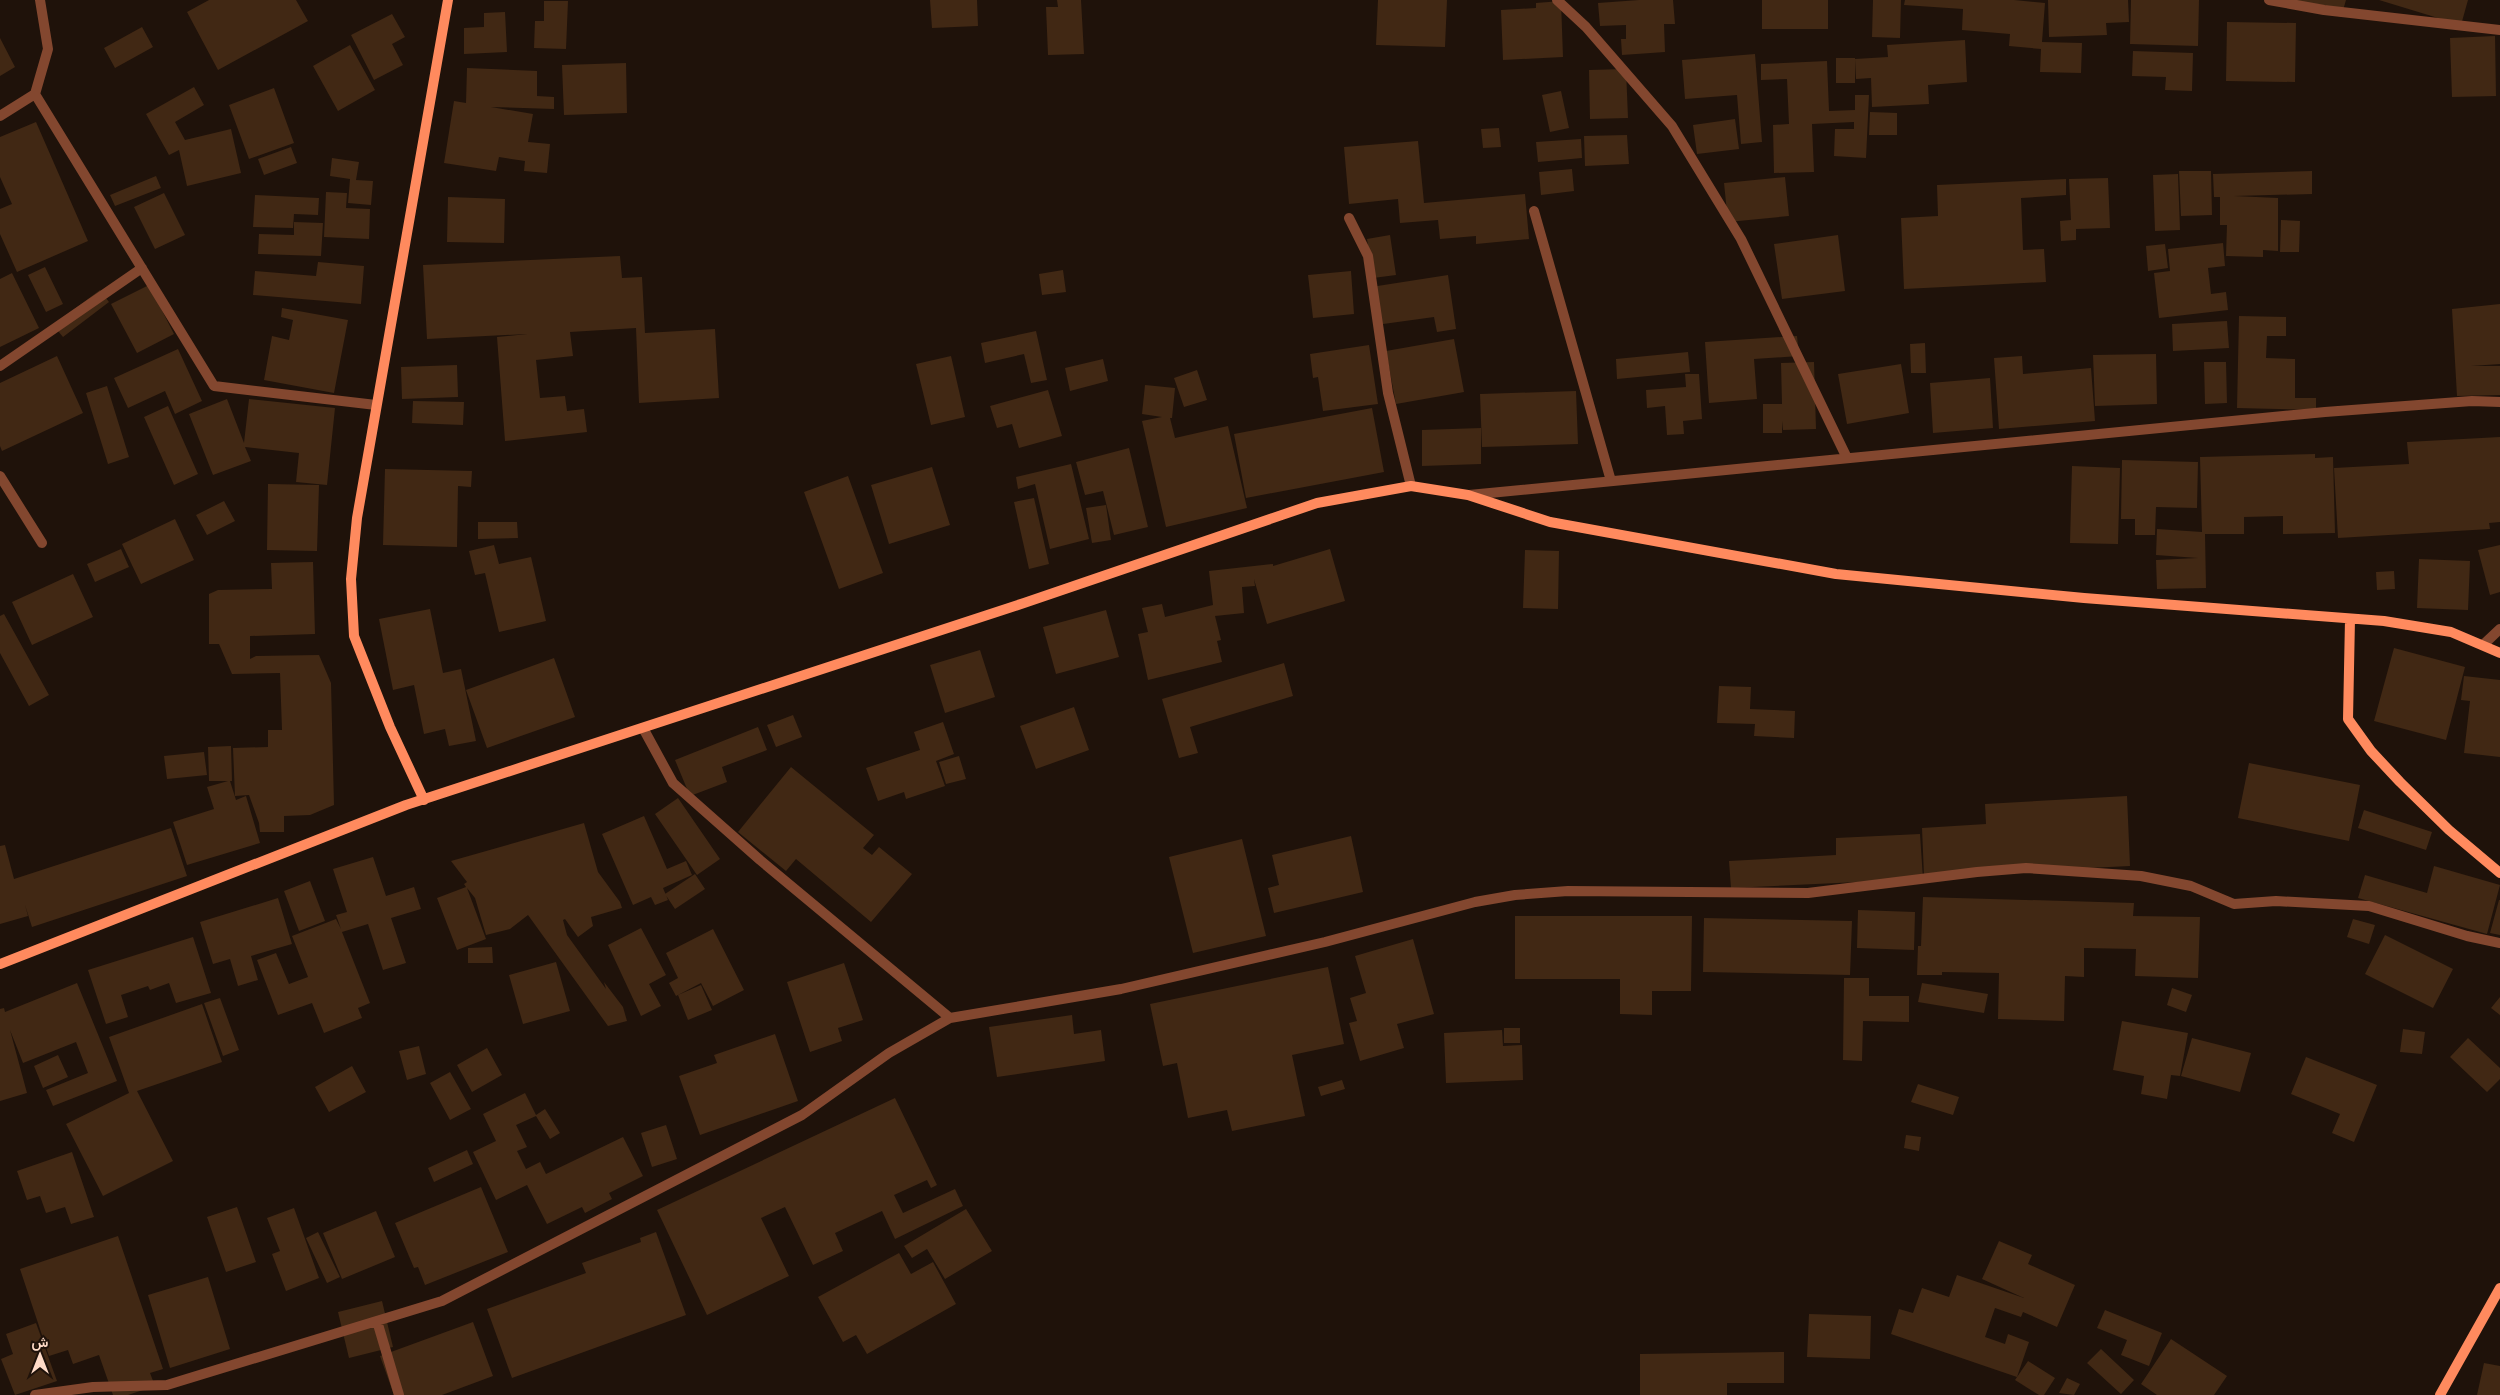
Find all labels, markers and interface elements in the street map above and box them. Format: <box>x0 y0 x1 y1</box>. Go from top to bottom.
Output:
north arrow <box>15 1330 65 1380</box>
text: ش <box>32 1332 49 1351</box>

